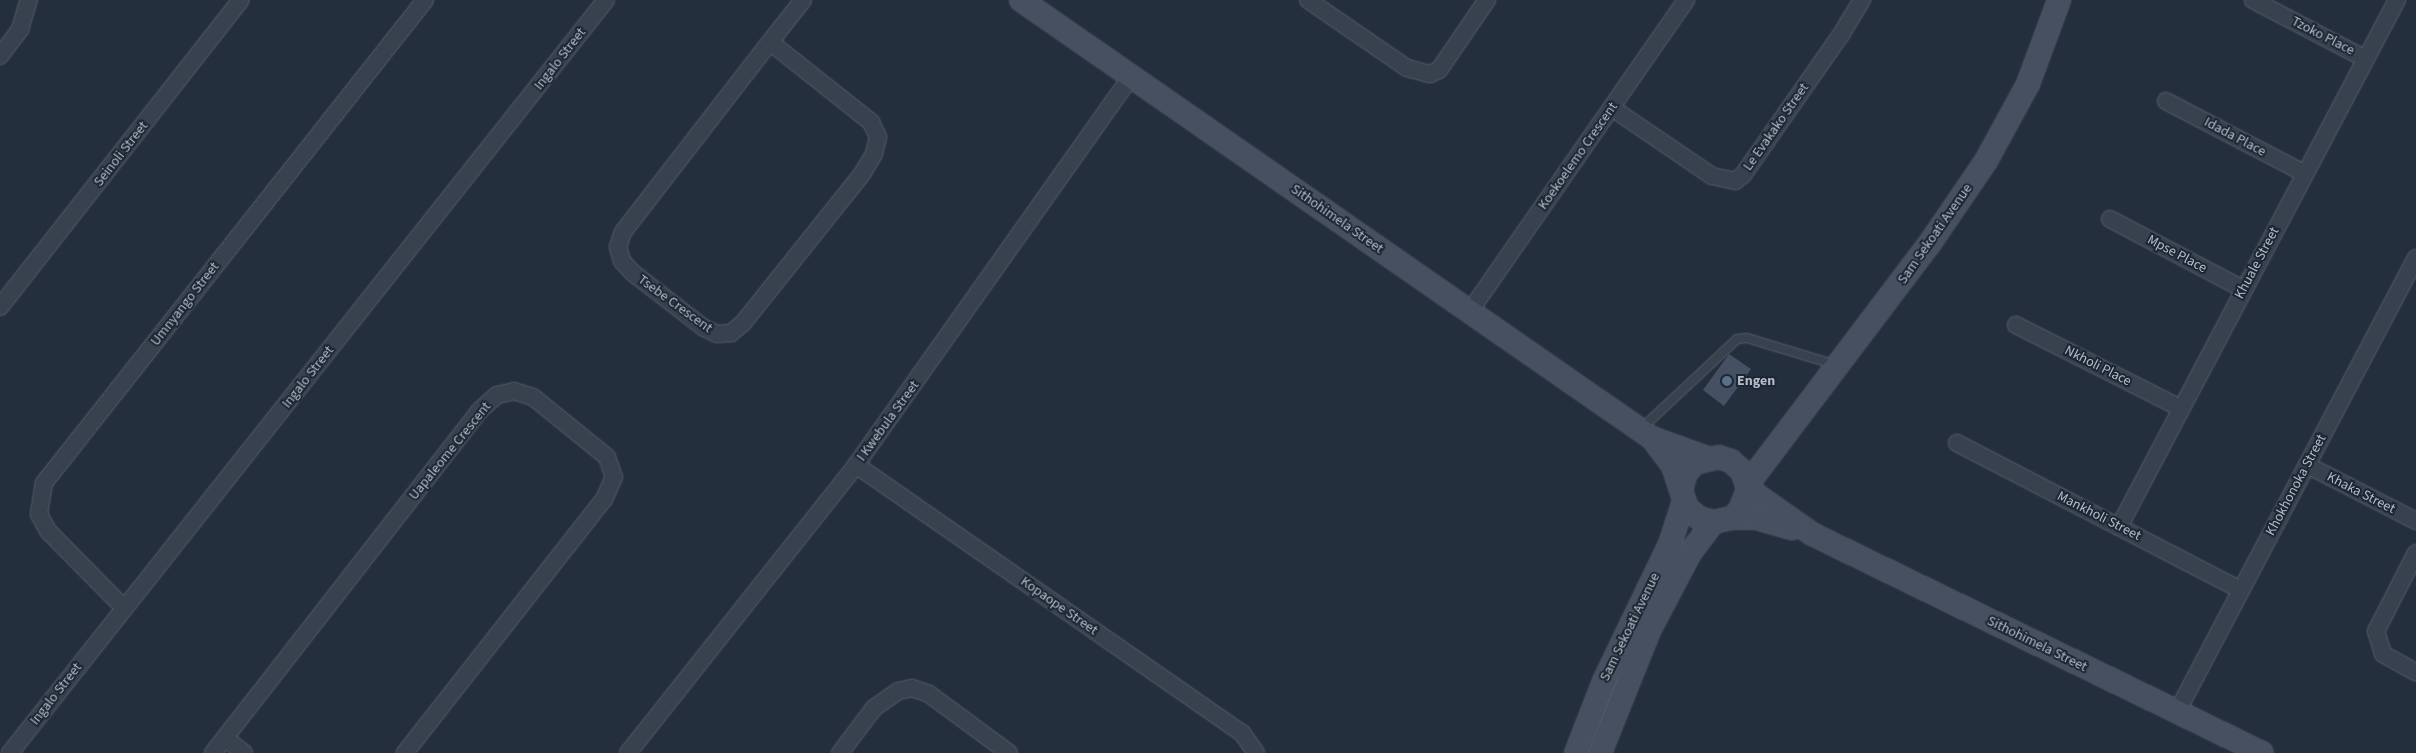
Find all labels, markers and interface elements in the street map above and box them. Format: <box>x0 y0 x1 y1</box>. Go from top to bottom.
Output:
street label: Tzoko Place <box>2289 13 2357 59</box>
street label: Ingalo Street <box>531 25 589 93</box>
street label: Le Evakako Street <box>1740 80 1812 174</box>
street label: Koekoelemo Crescent <box>1535 99 1621 213</box>
street label: Idada Place <box>2201 114 2269 160</box>
street label: Seinoli Street <box>90 118 152 190</box>
street label: Sithohimela Street <box>1288 181 1386 257</box>
street label: Sam Sekoati Avenue <box>1894 181 1976 287</box>
street label: Khuale Street <box>2231 224 2283 302</box>
street label: Mpse Place <box>2144 231 2210 277</box>
street label: Umnyango Street <box>147 259 223 349</box>
street label: Tsebe Crescent <box>634 271 716 337</box>
street label: Nkholi Place <box>2062 342 2134 390</box>
street label: Ingalo Street <box>279 343 337 411</box>
place label: Engen <box>1737 373 1775 389</box>
marker: Engen <box>1721 375 1733 387</box>
street label: I Kwebula Street <box>853 378 923 464</box>
street label: Uapaleome Crescent <box>405 399 495 503</box>
street label: Khokhonoka Street <box>2262 431 2330 539</box>
street label: Khaka Street <box>2324 469 2398 517</box>
street label: Mankholi Street <box>2054 488 2144 544</box>
street label: Sam Sekoati Avenue <box>1596 570 1664 684</box>
street label: Kopaope Street <box>1017 573 1101 639</box>
street label: Sithohimela Street <box>1984 613 2090 675</box>
street label: Ingalo Street <box>27 660 85 728</box>

